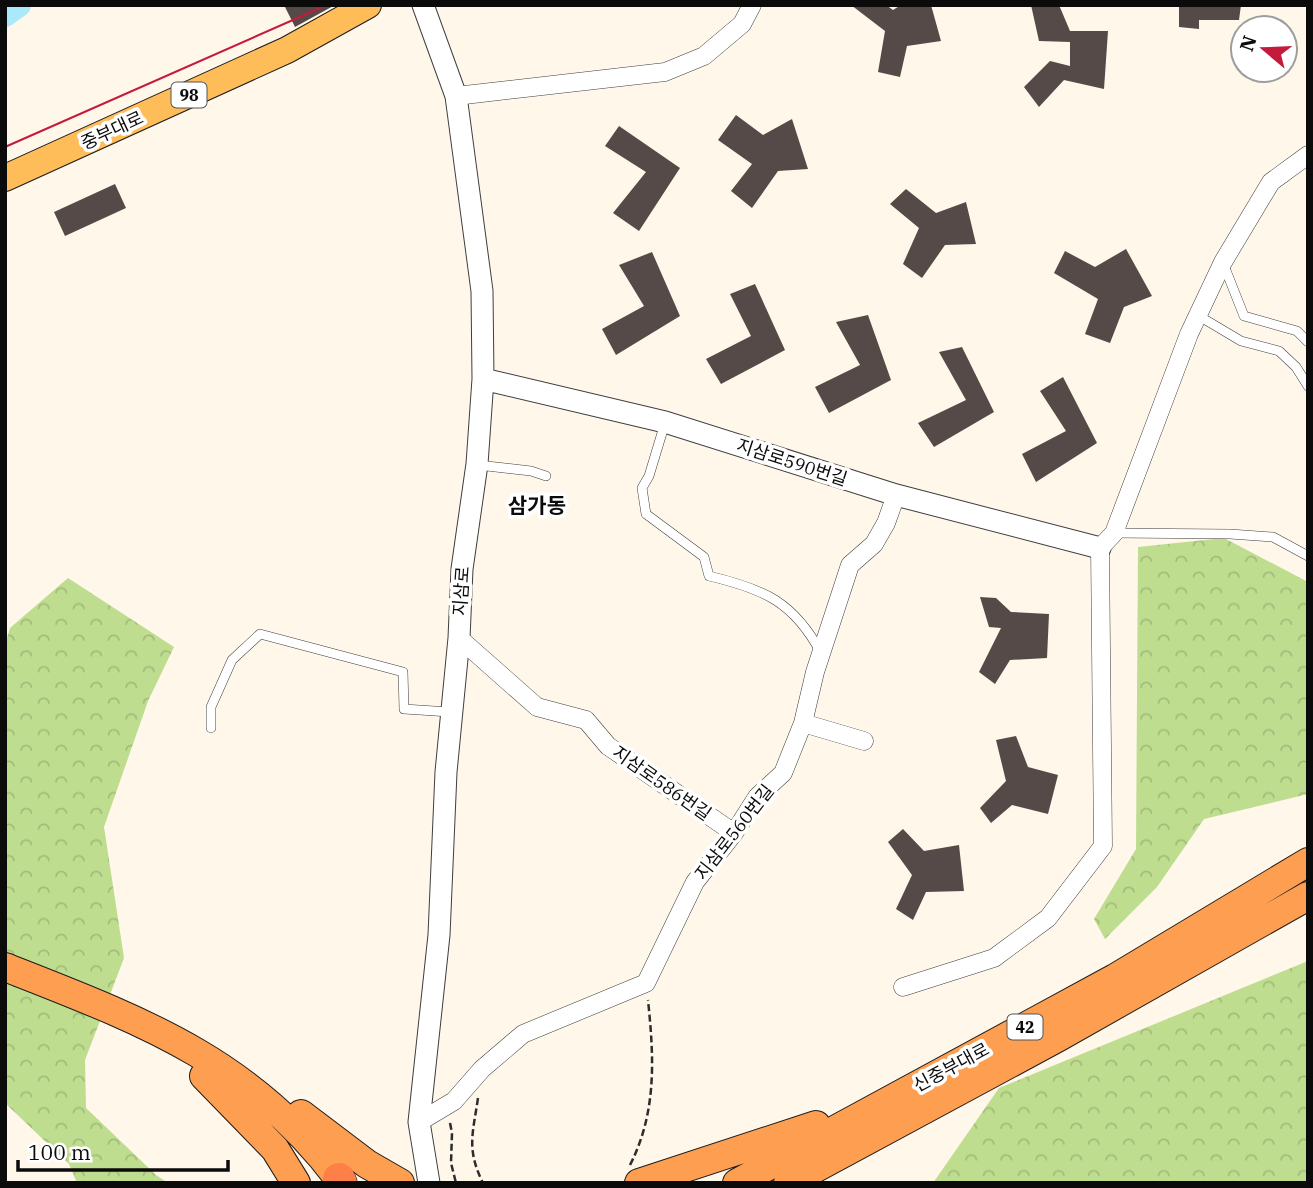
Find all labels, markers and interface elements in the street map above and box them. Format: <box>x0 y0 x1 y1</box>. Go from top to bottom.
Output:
north arrow <box>1229 14 1299 84</box>
text: N <box>1234 32 1262 54</box>
road number: 98 <box>172 82 206 108</box>
street label: 중부대로 <box>77 106 147 154</box>
street label: 지삼로590번길 <box>734 433 850 491</box>
district label: 삼가동 <box>508 491 566 519</box>
street label: 지삼로 <box>448 565 474 617</box>
street label: 지삼로586번길 <box>608 741 716 825</box>
street label: 지삼로560번길 <box>689 780 779 884</box>
road number: 42 <box>1007 1015 1042 1040</box>
street label: 신중부대로 <box>909 1037 993 1097</box>
scale bar <box>18 1128 228 1172</box>
text: 100 m <box>28 1138 91 1166</box>

